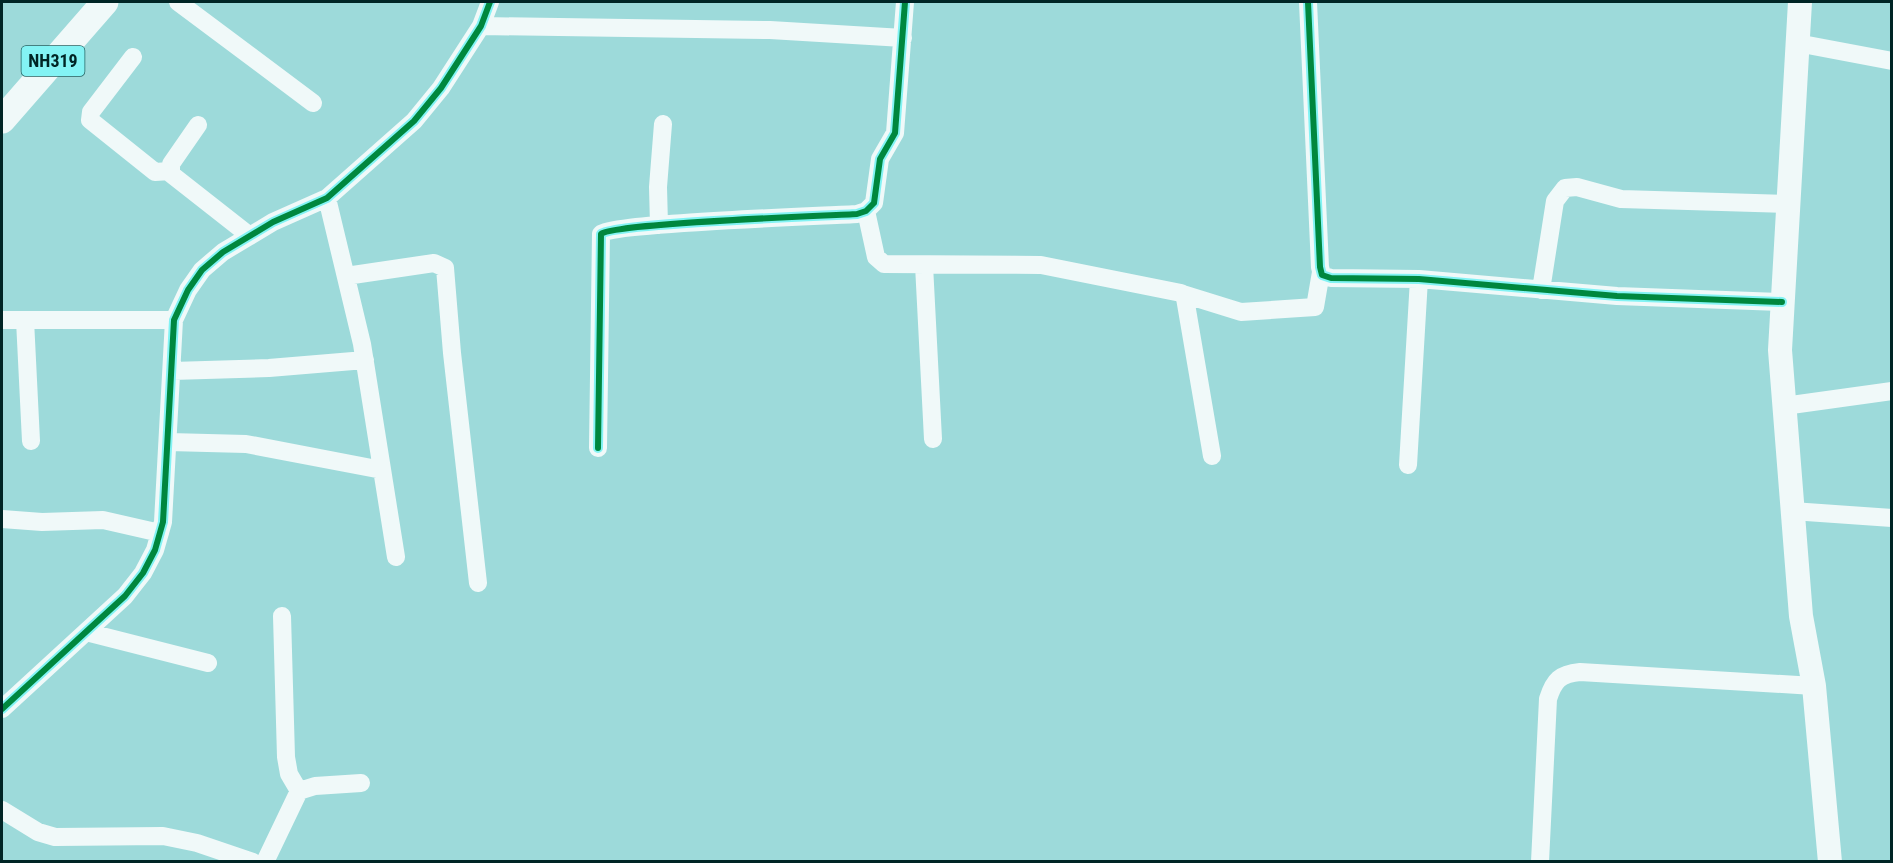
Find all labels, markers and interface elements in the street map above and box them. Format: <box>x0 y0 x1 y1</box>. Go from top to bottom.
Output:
road number: NH319 <box>22 46 84 76</box>

